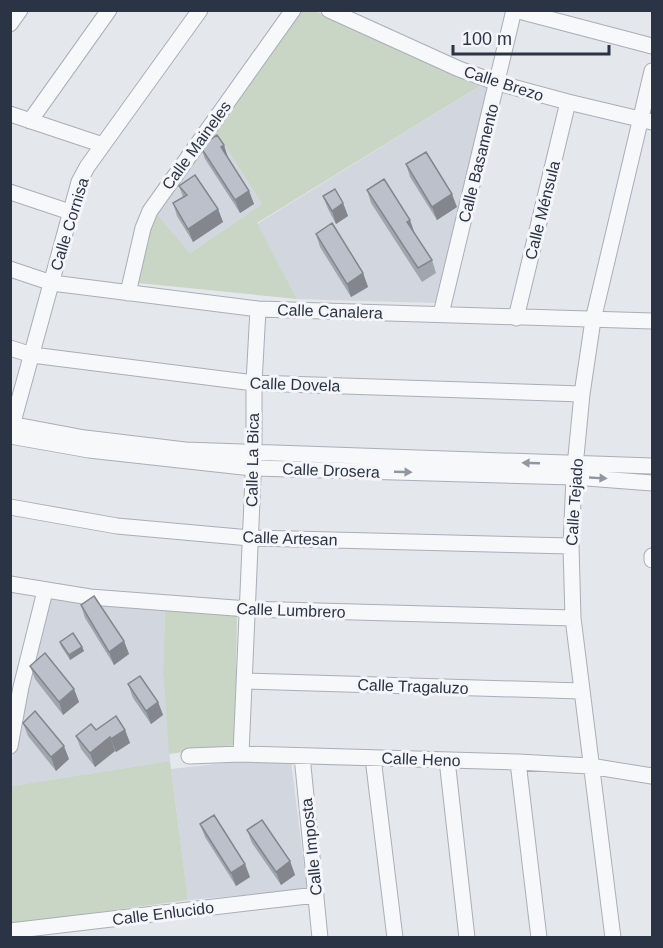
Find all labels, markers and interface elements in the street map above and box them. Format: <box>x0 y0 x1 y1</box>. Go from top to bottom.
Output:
scale bar <box>453 18 609 56</box>
text: 100 m <box>462 29 512 49</box>
street label: Calle Brezo <box>462 63 546 104</box>
street label: Calle Maineles <box>159 98 234 193</box>
street label: Calle Basamento <box>455 102 501 224</box>
street label: Calle Ménsula <box>522 159 563 261</box>
street label: Calle Cornisa <box>47 176 92 273</box>
street label: Calle Canalera <box>277 301 383 322</box>
street label: Calle Dovela <box>249 374 341 395</box>
street label: Calle La Bica <box>243 413 262 507</box>
one-way arrow <box>522 458 541 467</box>
street label: Calle Tejado <box>563 458 586 546</box>
street label: Calle Drosera <box>282 460 380 481</box>
one-way arrow <box>393 467 412 477</box>
one-way arrow <box>588 473 607 483</box>
street label: Calle Artesan <box>242 528 338 549</box>
street label: Calle Lumbrero <box>236 600 346 621</box>
street label: Calle Tragaluzo <box>357 676 469 697</box>
street label: Calle Heno <box>381 750 461 769</box>
street label: Calle Imposta <box>298 797 325 896</box>
street label: Calle Enlucido <box>111 899 215 928</box>

